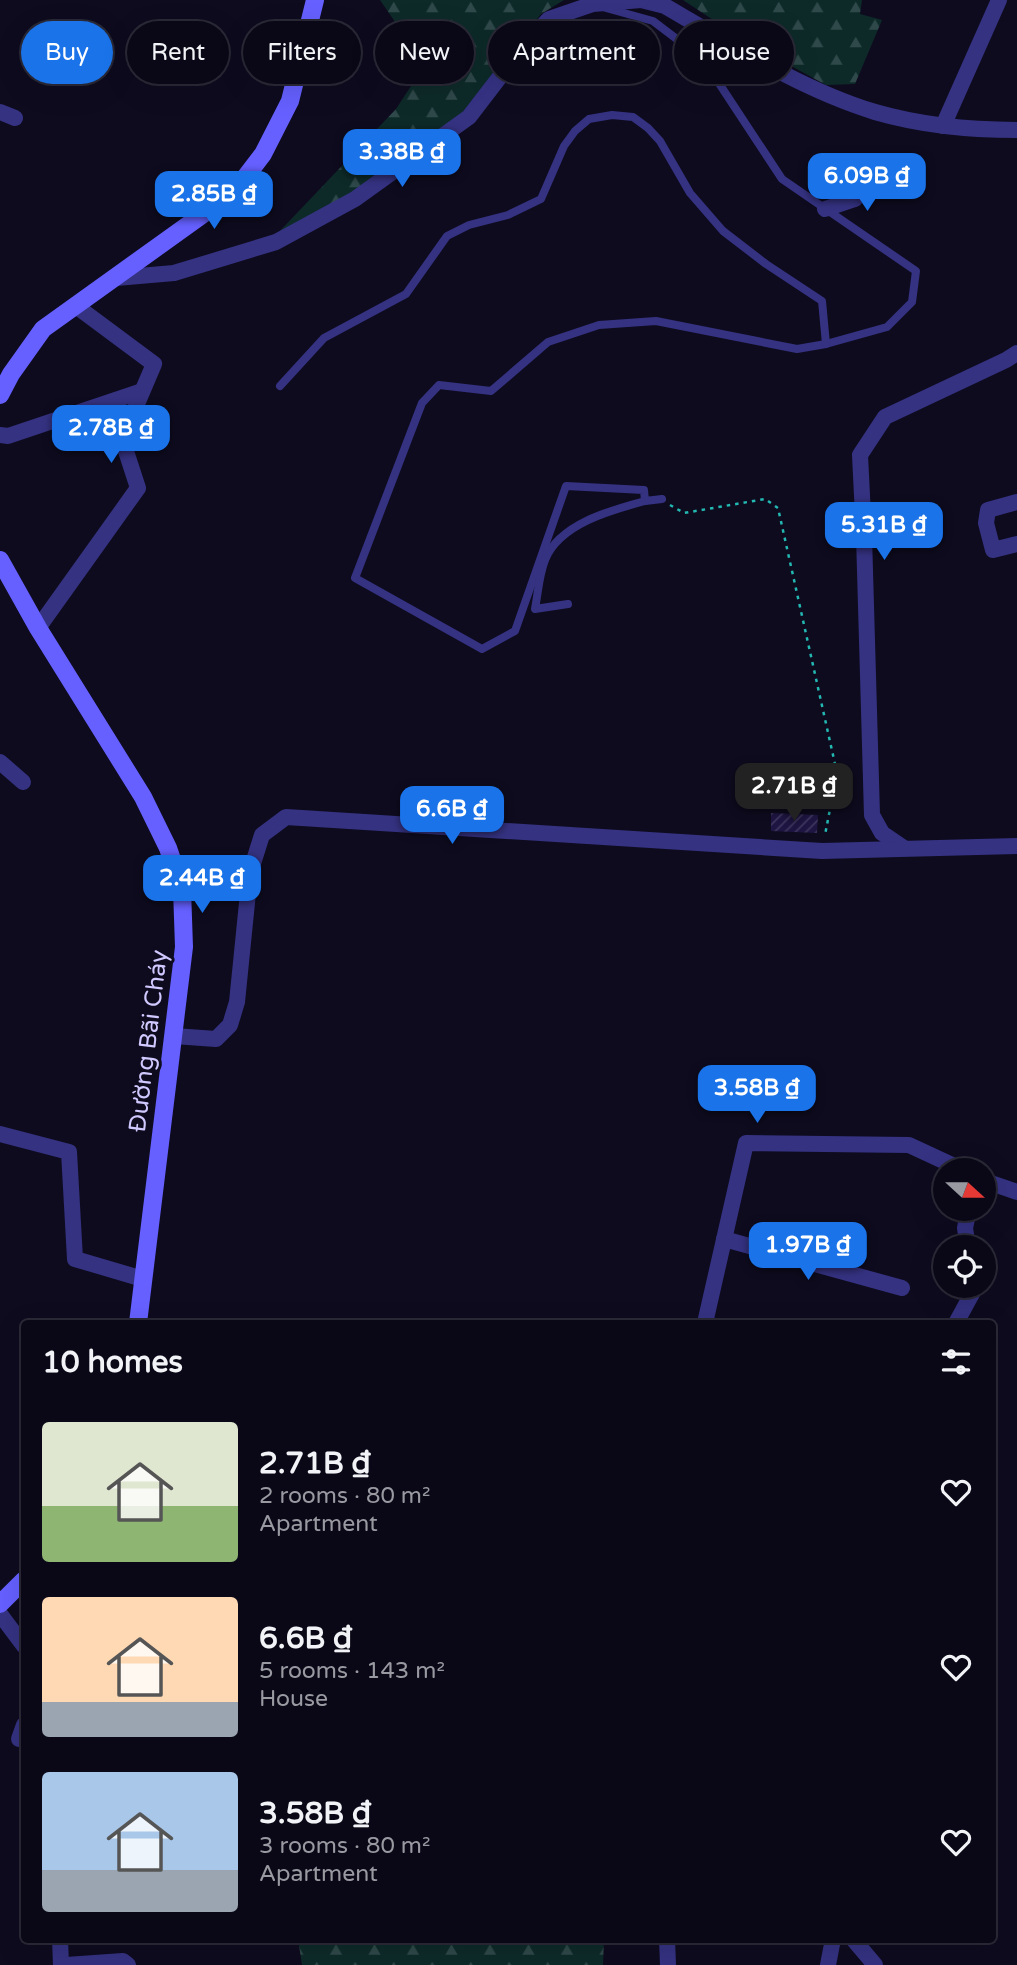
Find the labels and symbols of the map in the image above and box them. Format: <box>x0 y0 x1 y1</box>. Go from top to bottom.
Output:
pin: 3.38B ₫ <box>337 130 467 189</box>
pin: 6.09B ₫ <box>802 154 932 213</box>
pin: 2.85B ₫ <box>149 172 279 231</box>
pin: 2.78B ₫ <box>46 406 176 465</box>
pin: 5.31B ₫ <box>819 503 949 562</box>
pin: 2.71B ₫ <box>729 764 859 823</box>
pin: 6.6B ₫ <box>395 786 509 846</box>
pin: 2.44B ₫ <box>137 856 267 915</box>
street label: Đường Bãi Cháy <box>123 948 174 1134</box>
pin: 3.58B ₫ <box>692 1066 822 1125</box>
north arrow <box>933 1158 996 1222</box>
pin: 1.97B ₫ <box>743 1222 873 1282</box>

